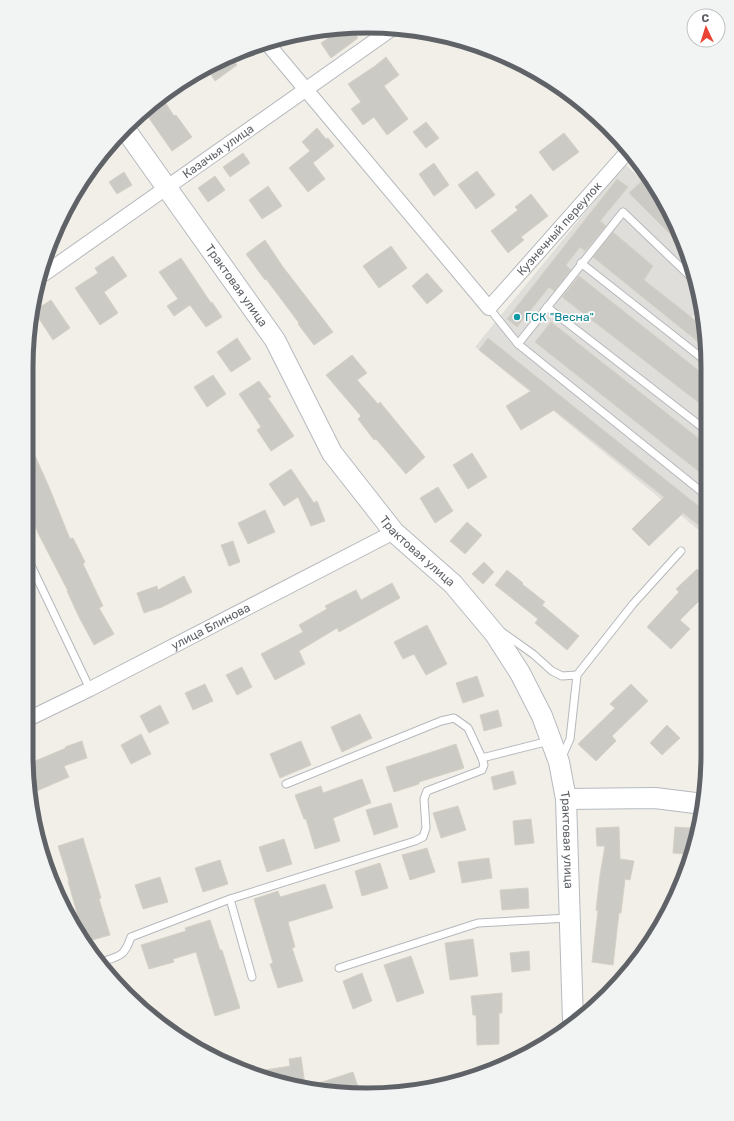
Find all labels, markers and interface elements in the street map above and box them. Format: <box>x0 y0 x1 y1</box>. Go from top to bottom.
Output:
north arrow <box>686 8 726 48</box>
text: С <box>701 12 710 25</box>
street label: Казачья улица <box>180 121 256 181</box>
street label: Кузнечный переулок <box>514 179 605 279</box>
street label: Трактовая улица <box>202 242 270 329</box>
place label: ГСК "Весна" <box>525 310 594 324</box>
marker: ГСК "Весна" <box>512 312 522 322</box>
street label: Трактовая улица <box>377 513 458 589</box>
street label: улица Блинова <box>169 600 253 653</box>
street label: Трактовая улица <box>558 790 576 889</box>

